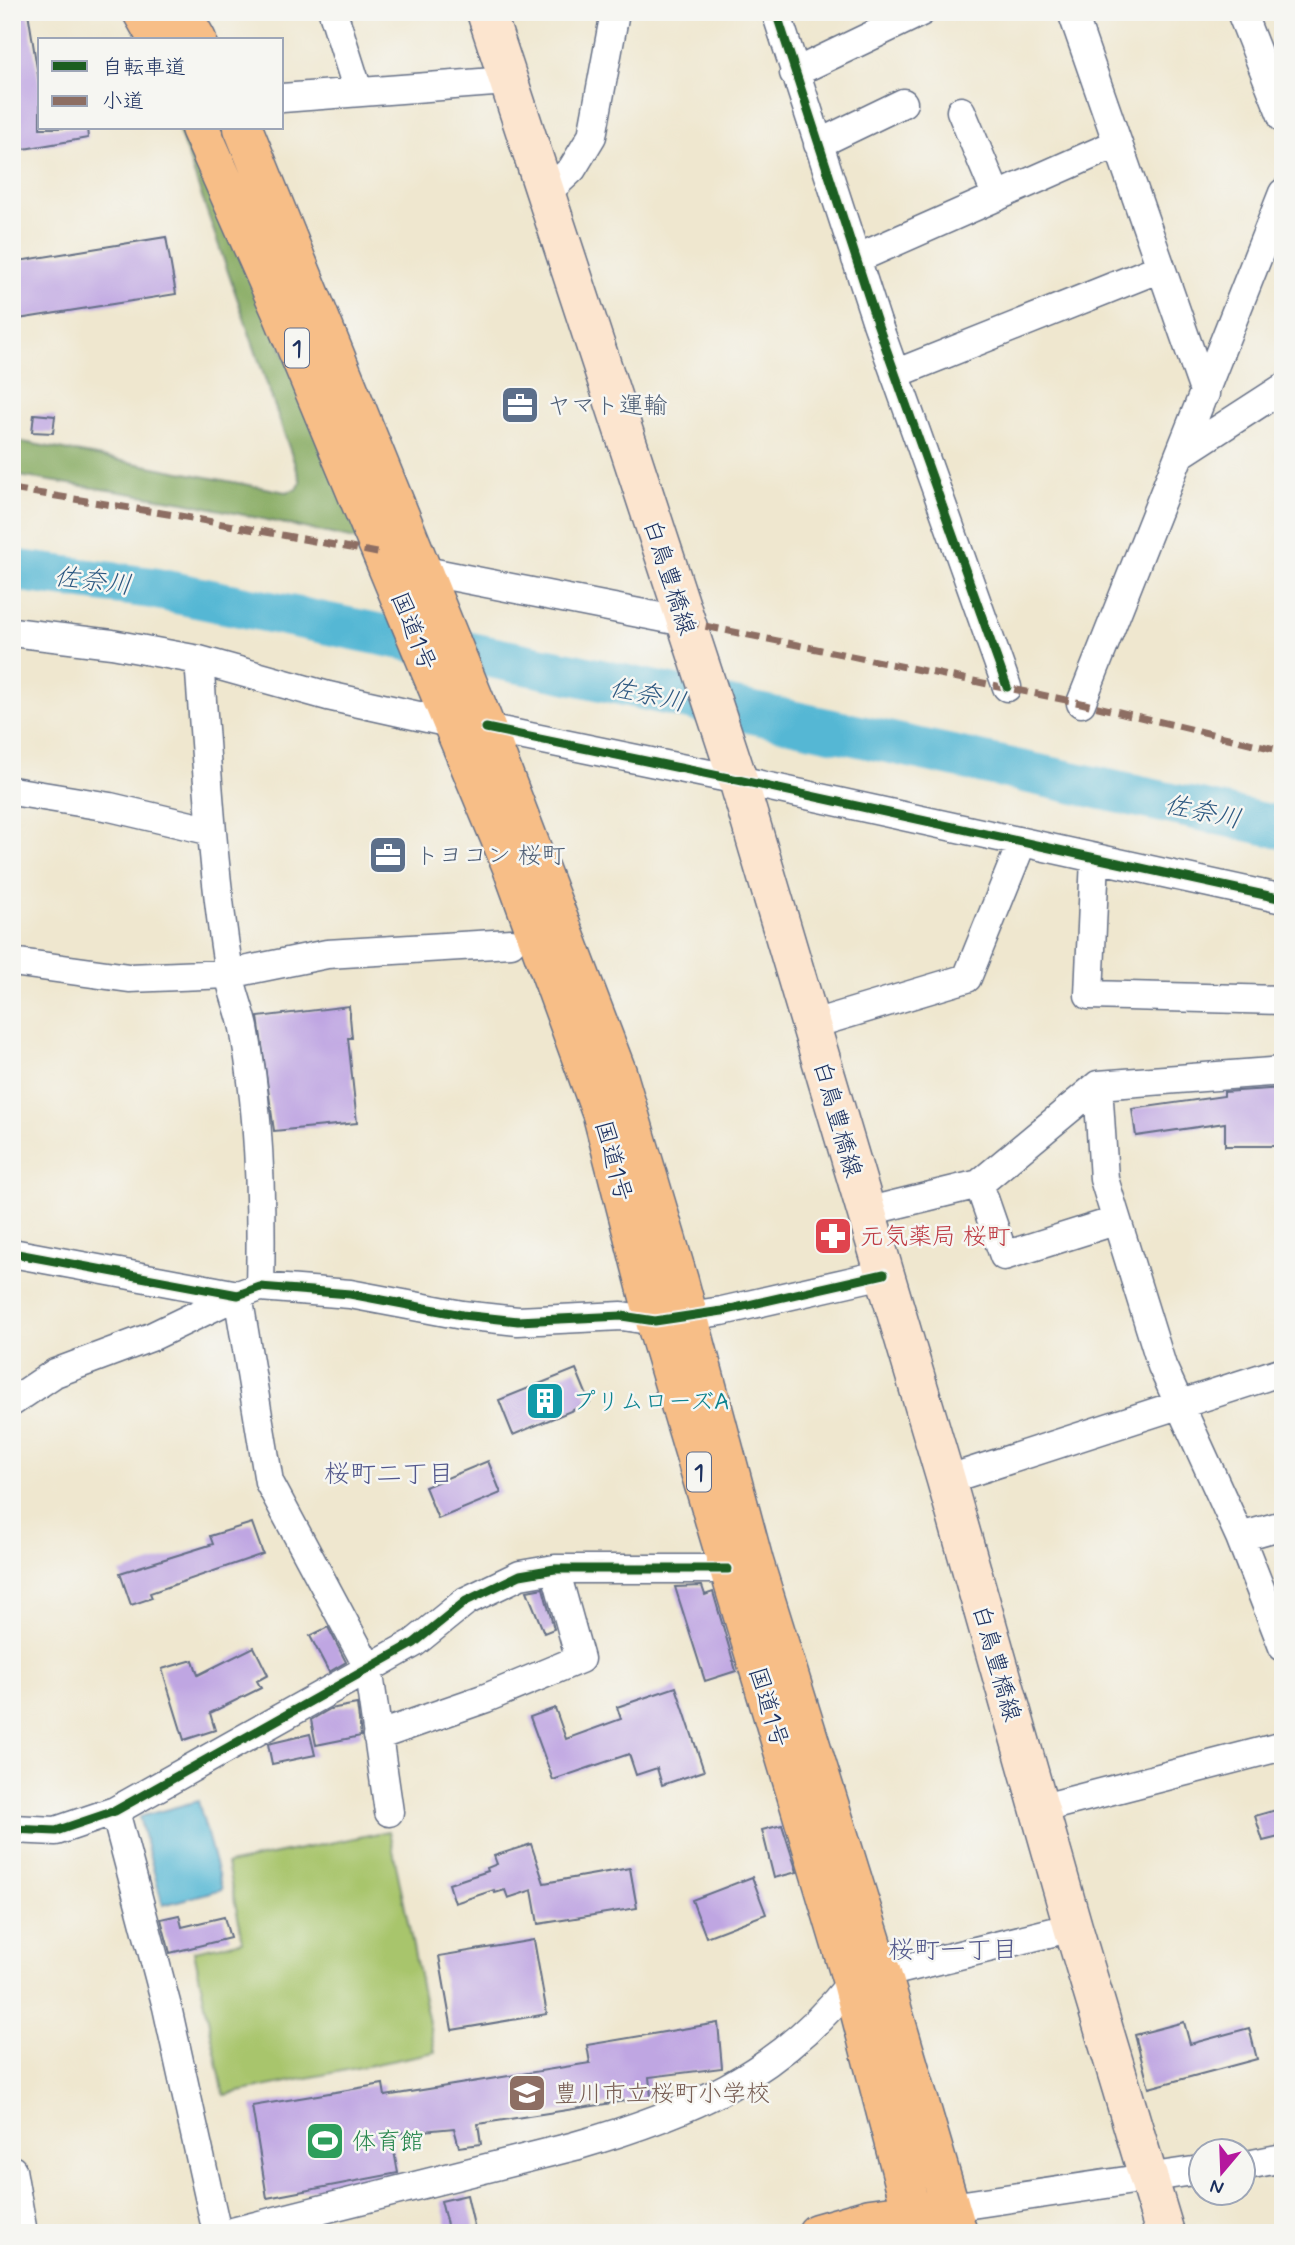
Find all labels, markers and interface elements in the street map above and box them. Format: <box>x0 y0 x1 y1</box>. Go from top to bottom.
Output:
legend <box>38 38 284 130</box>
text: 自転車道 <box>102 54 186 82</box>
text: 小道 <box>102 88 144 116</box>
road number: 1 <box>285 328 309 368</box>
office icon: ヤマト運輸 <box>499 384 541 426</box>
place label: ヤマト運輸 <box>547 391 667 422</box>
street label: 白鳥豊橋線 <box>635 516 702 639</box>
water label: 佐奈川 <box>52 560 134 604</box>
street label: 国道1号 <box>383 587 442 676</box>
water label: 佐奈川 <box>606 671 689 721</box>
water label: 佐奈川 <box>1161 788 1244 838</box>
office icon: トヨコン 桜町 <box>367 834 409 876</box>
place label: トヨコン 桜町 <box>415 841 565 872</box>
street label: 白鳥豊橋線 <box>805 1057 868 1181</box>
street label: 国道1号 <box>587 1117 638 1205</box>
pharmacy icon: 元気薬局 桜町 <box>812 1215 854 1257</box>
place label: 元気薬局 桜町 <box>860 1222 1010 1253</box>
building icon: プリムローズA <box>524 1380 566 1422</box>
place label: プリムローズA <box>572 1387 730 1418</box>
road number: 1 <box>687 1452 711 1492</box>
district label: 桜町二丁目 <box>324 1458 454 1492</box>
street label: 白鳥豊橋線 <box>964 1601 1027 1725</box>
street label: 国道1号 <box>741 1663 794 1752</box>
district label: 桜町一丁目 <box>888 1934 1018 1968</box>
school or university icon: 豊川市立桜町小学校 <box>506 2072 548 2114</box>
place label: 豊川市立桜町小学校 <box>554 2079 770 2110</box>
sports icon: 体育館 <box>304 2120 346 2162</box>
place label: 体育館 <box>352 2127 424 2158</box>
north arrow <box>1186 2136 1256 2206</box>
text: N <box>1207 2173 1227 2201</box>

